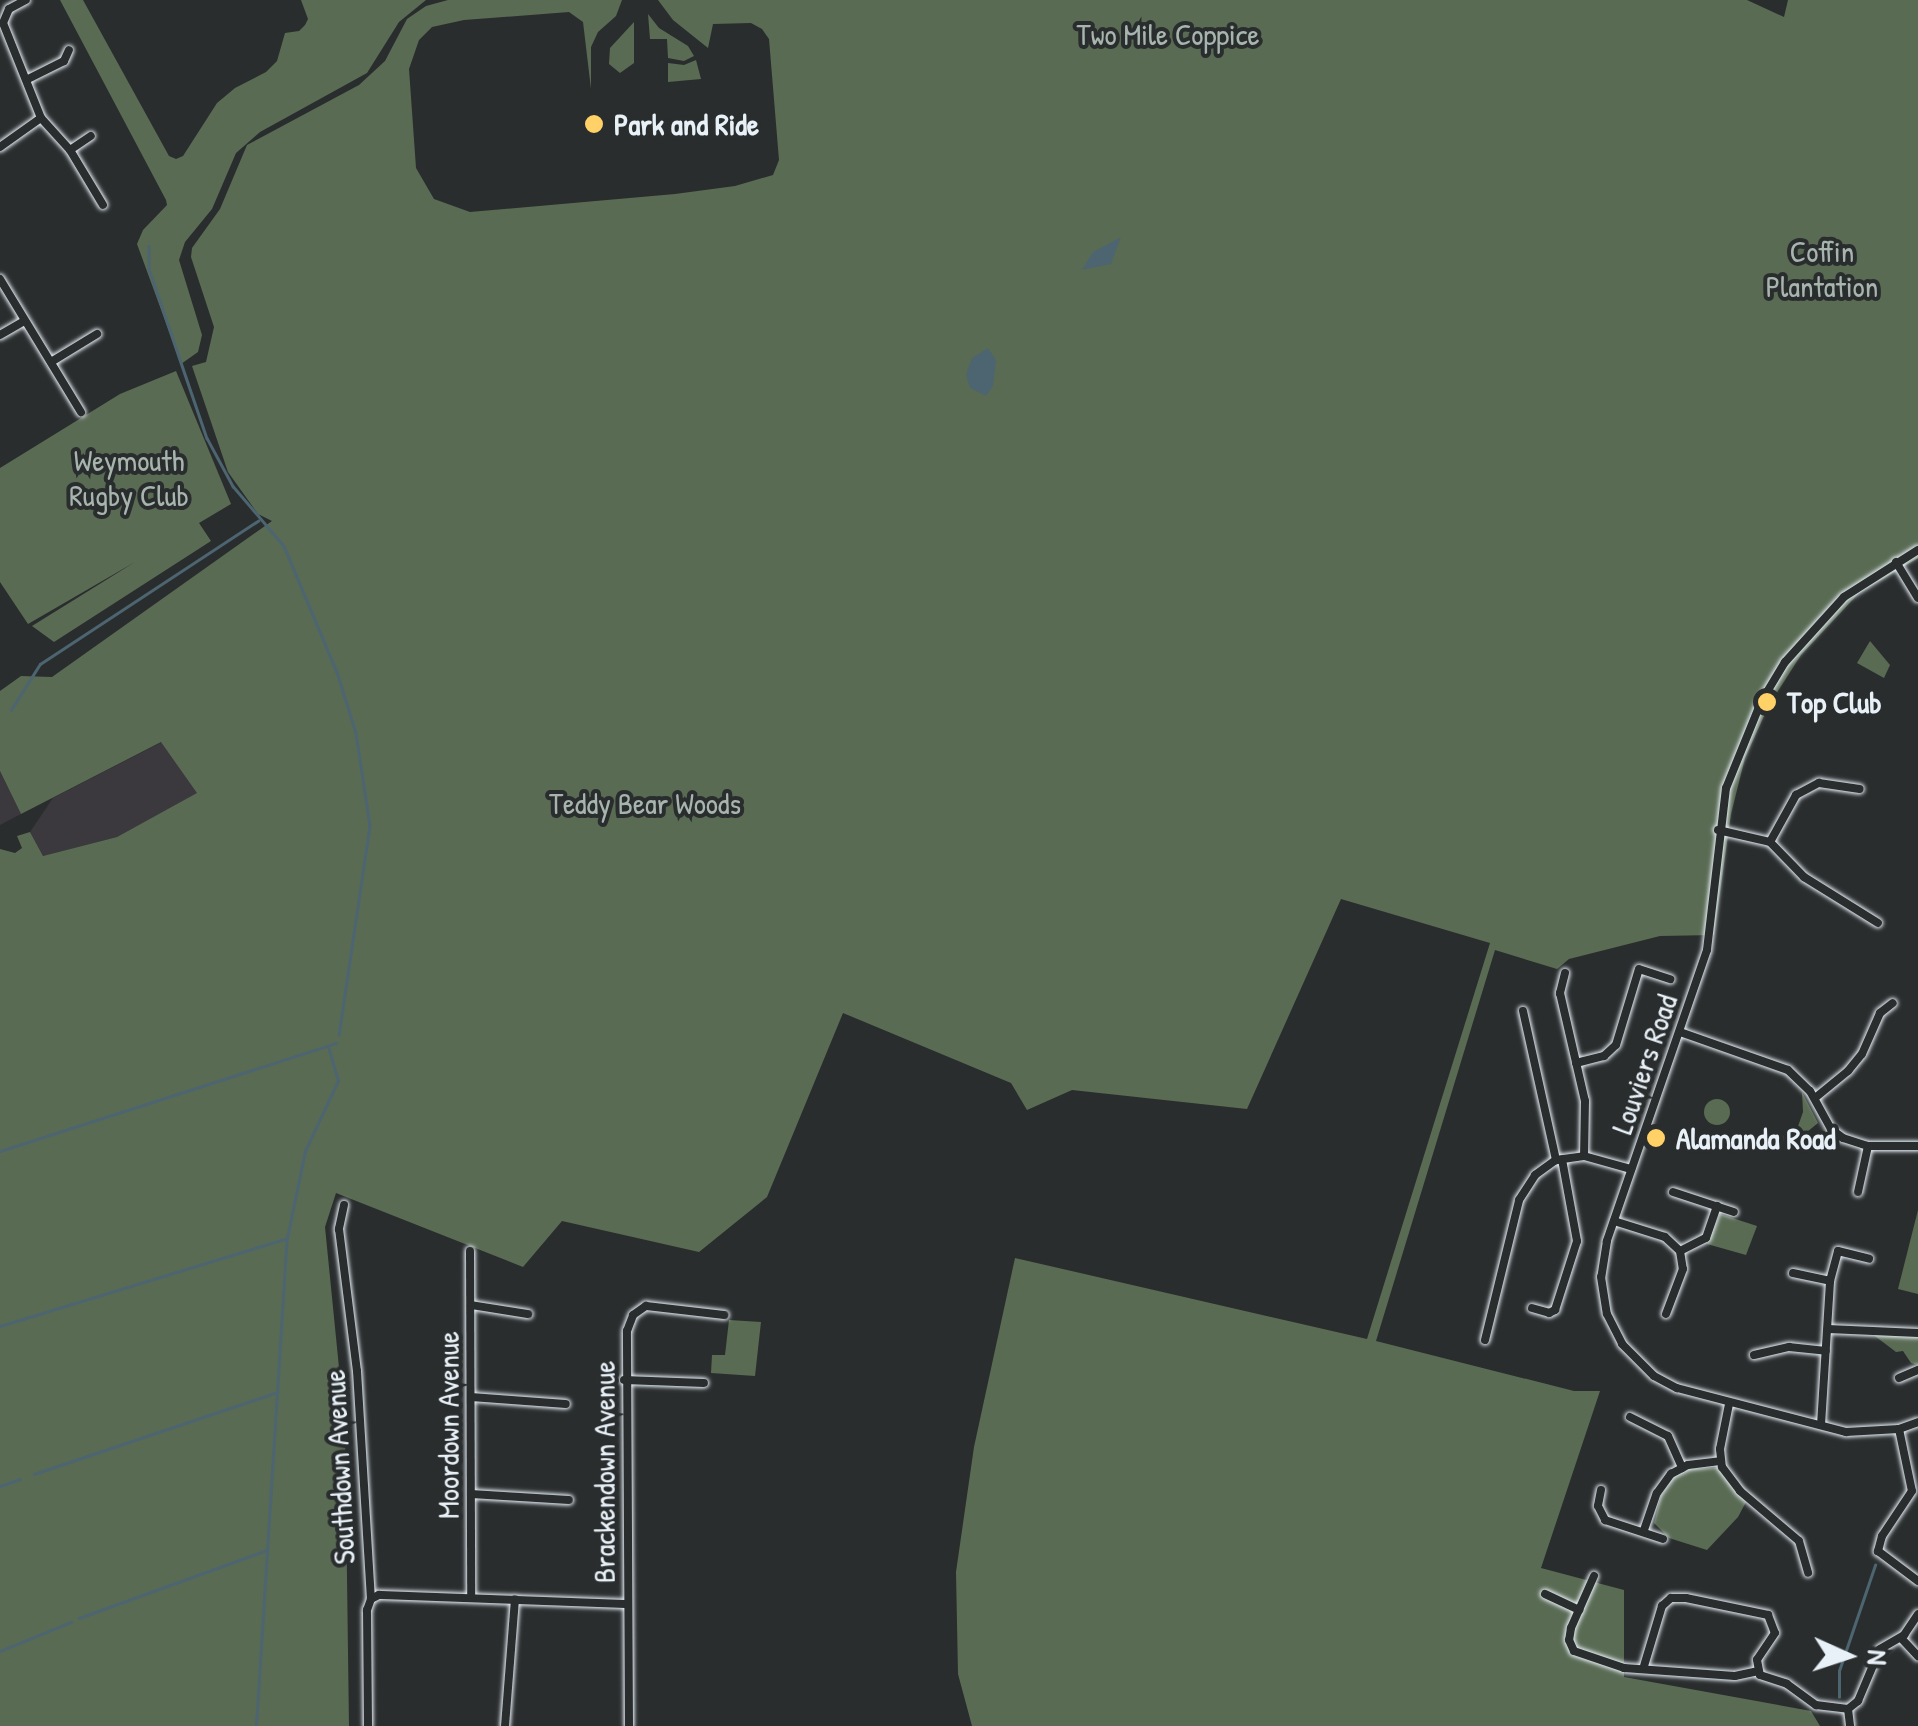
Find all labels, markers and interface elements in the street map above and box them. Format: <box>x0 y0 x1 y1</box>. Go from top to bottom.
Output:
park label: Two Mile Coppice <box>1077 16 1259 52</box>
place label: Park and Ride <box>614 106 759 142</box>
marker: Park and Ride <box>583 113 605 135</box>
park label: Coffin Plantation <box>1766 233 1878 304</box>
park label: Weymouth Rugby Club <box>69 442 189 512</box>
place label: Top Club <box>1787 684 1882 720</box>
marker: Top Club <box>1756 691 1778 713</box>
park label: Teddy Bear Woods <box>549 785 741 821</box>
street label: Louviers Road <box>1603 990 1685 1138</box>
place label: Alamanda Road <box>1676 1120 1836 1156</box>
marker: Alamanda Road <box>1645 1127 1667 1149</box>
street label: Moordown Avenue <box>430 1331 466 1519</box>
street label: Brackendown Avenue <box>586 1361 622 1583</box>
street label: Southdown Avenue <box>316 1369 362 1565</box>
north arrow <box>1798 1606 1898 1706</box>
text: N <box>1859 1649 1897 1666</box>

